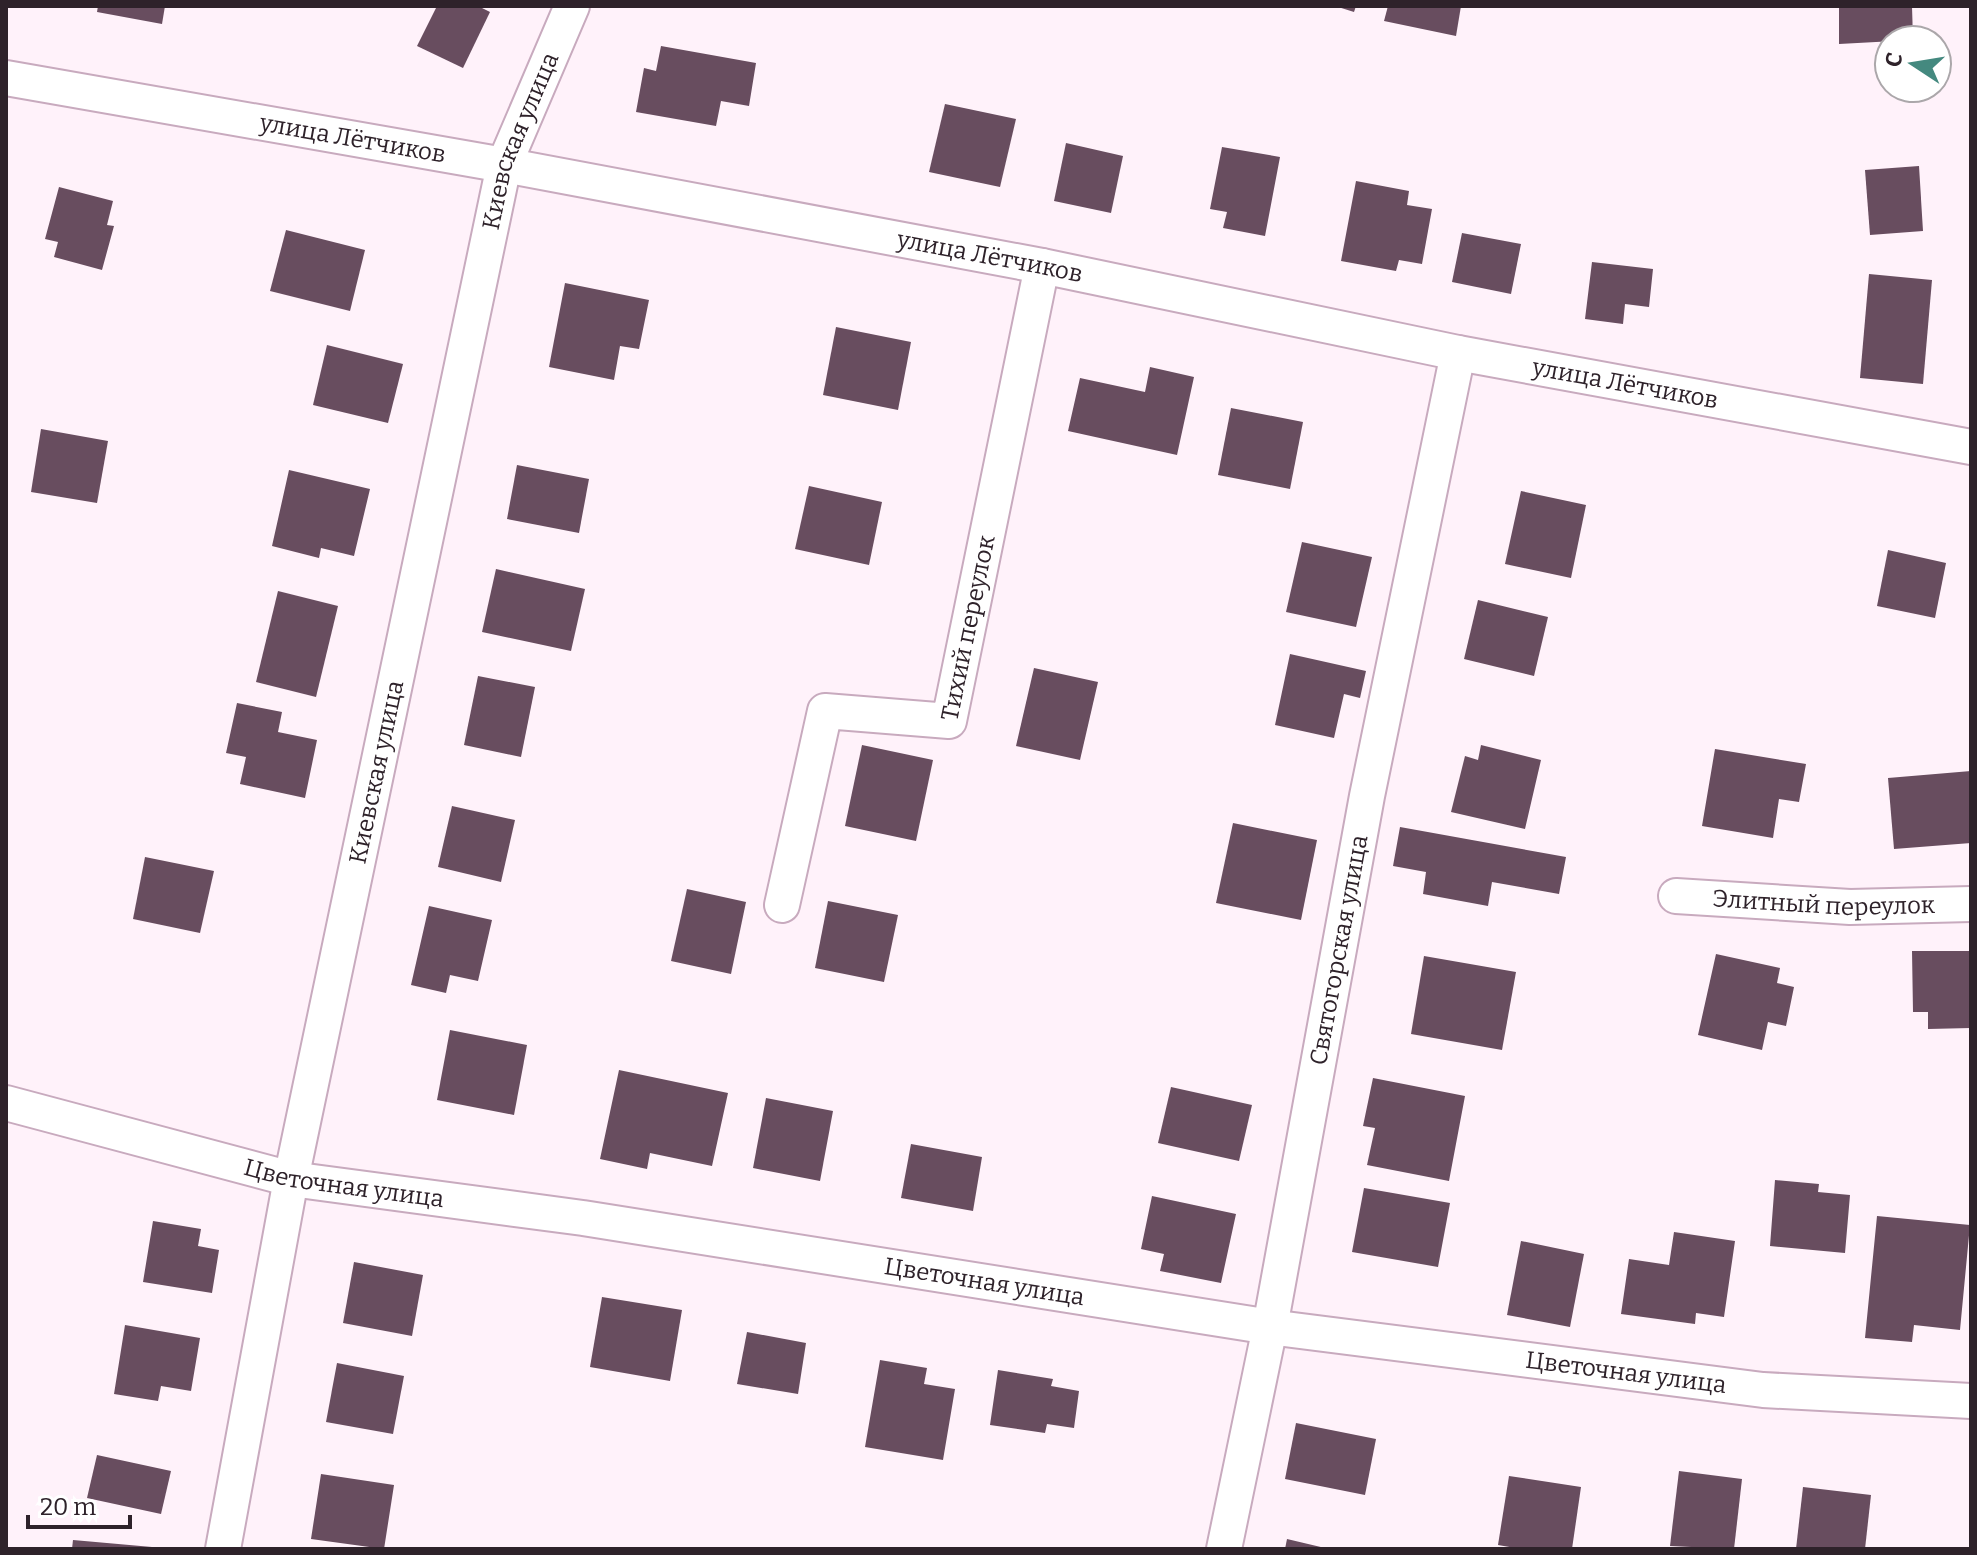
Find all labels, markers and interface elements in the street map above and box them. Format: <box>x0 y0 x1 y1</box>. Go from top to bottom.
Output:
north arrow <box>1873 24 1953 104</box>
street label: Киевская улица <box>477 48 564 232</box>
text: С <box>1879 50 1909 70</box>
street label: улица Лётчиков <box>257 108 448 169</box>
street label: улица Лётчиков <box>894 225 1085 288</box>
street label: улица Лётчиков <box>1529 353 1720 414</box>
street label: Тихий переулок <box>935 533 1001 723</box>
street label: Киевская улица <box>344 678 409 866</box>
street label: Святогорская улица <box>1304 833 1374 1067</box>
street label: Элитный переулок <box>1712 884 1935 921</box>
street label: Цветочная улица <box>241 1153 446 1213</box>
street label: Цветочная улица <box>882 1252 1086 1311</box>
street label: Цветочная улица <box>1524 1346 1728 1399</box>
scale bar <box>28 1479 130 1529</box>
text: 20 m <box>40 1493 96 1521</box>

